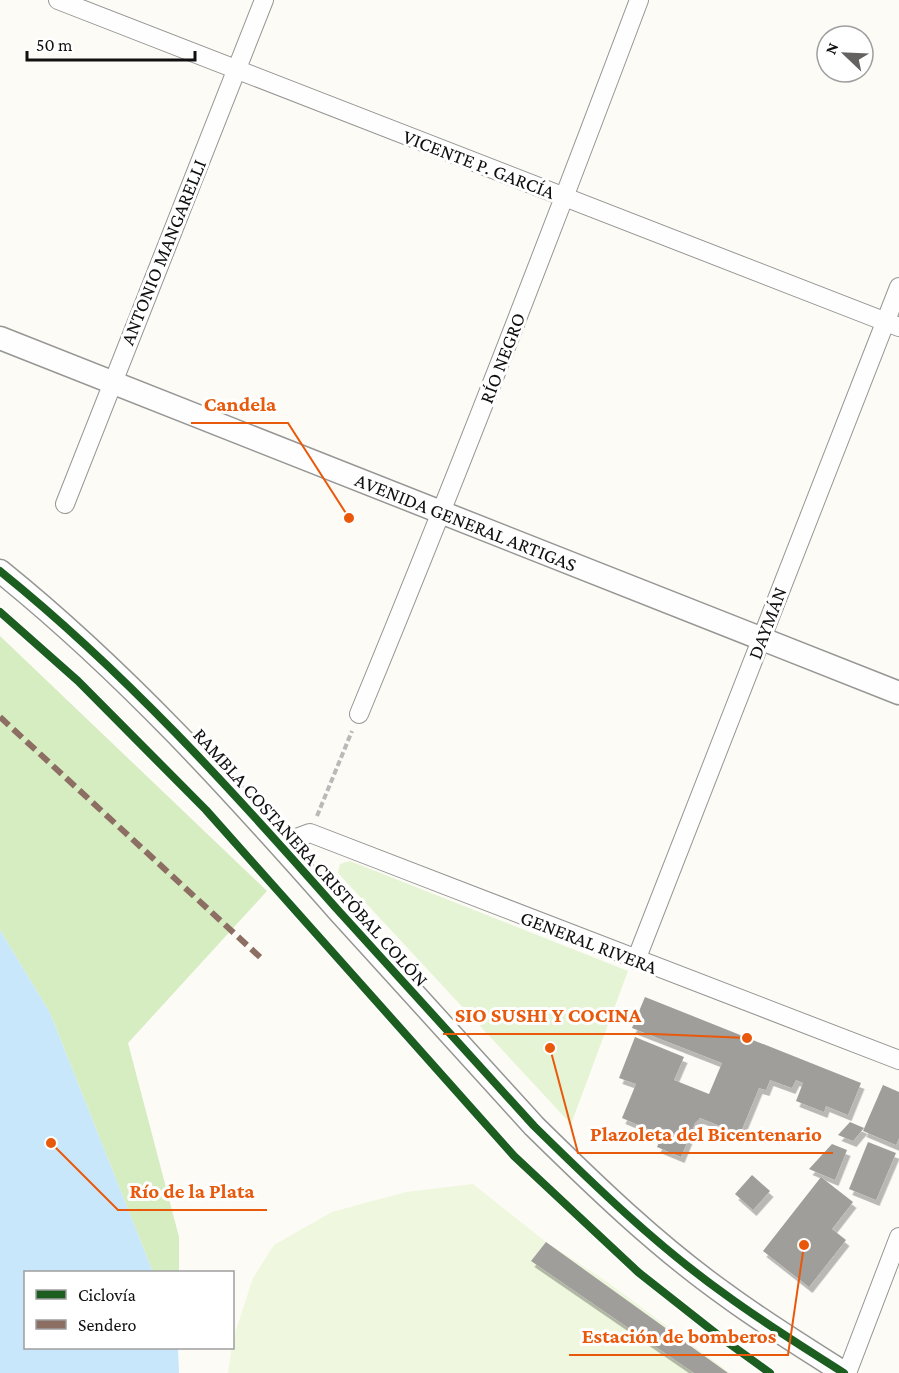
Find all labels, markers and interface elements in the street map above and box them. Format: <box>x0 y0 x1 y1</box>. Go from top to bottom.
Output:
scale bar <box>27 24 195 62</box>
north arrow <box>815 24 875 84</box>
text: 50 m <box>36 35 73 55</box>
text: N <box>822 40 842 57</box>
street label: VICENTE P. GARCÍA <box>400 125 559 203</box>
street label: ANTONIO MANGARELLI <box>116 156 210 348</box>
street label: RÍO NEGRO <box>475 310 529 406</box>
callout: Candela <box>191 384 288 423</box>
text: Candela <box>204 392 277 416</box>
street label: AVENIDA GENERAL ARTIGAS <box>352 468 580 576</box>
street label: DAYMÁN <box>743 584 791 662</box>
street label: RAMBLA COSTANERA CRISTÓBAL COLÓN <box>189 723 433 991</box>
street label: GENERAL RIVERA <box>518 906 661 978</box>
callout: SIO SUSHI Y COCINA <box>443 995 654 1034</box>
text: SIO SUSHI Y COCINA <box>455 1003 642 1027</box>
callout: Plazoleta del Bicentenario <box>578 1114 833 1153</box>
text: Plazoleta del Bicentenario <box>590 1122 822 1146</box>
callout: Río de la Plata <box>118 1171 267 1210</box>
text: Río de la Plata <box>129 1179 255 1203</box>
legend <box>24 1271 234 1349</box>
text: Ciclovía <box>78 1285 136 1305</box>
text: Sendero <box>78 1315 136 1335</box>
callout: Estación de bomberos <box>569 1316 788 1355</box>
text: Estación de bomberos <box>582 1324 777 1348</box>

